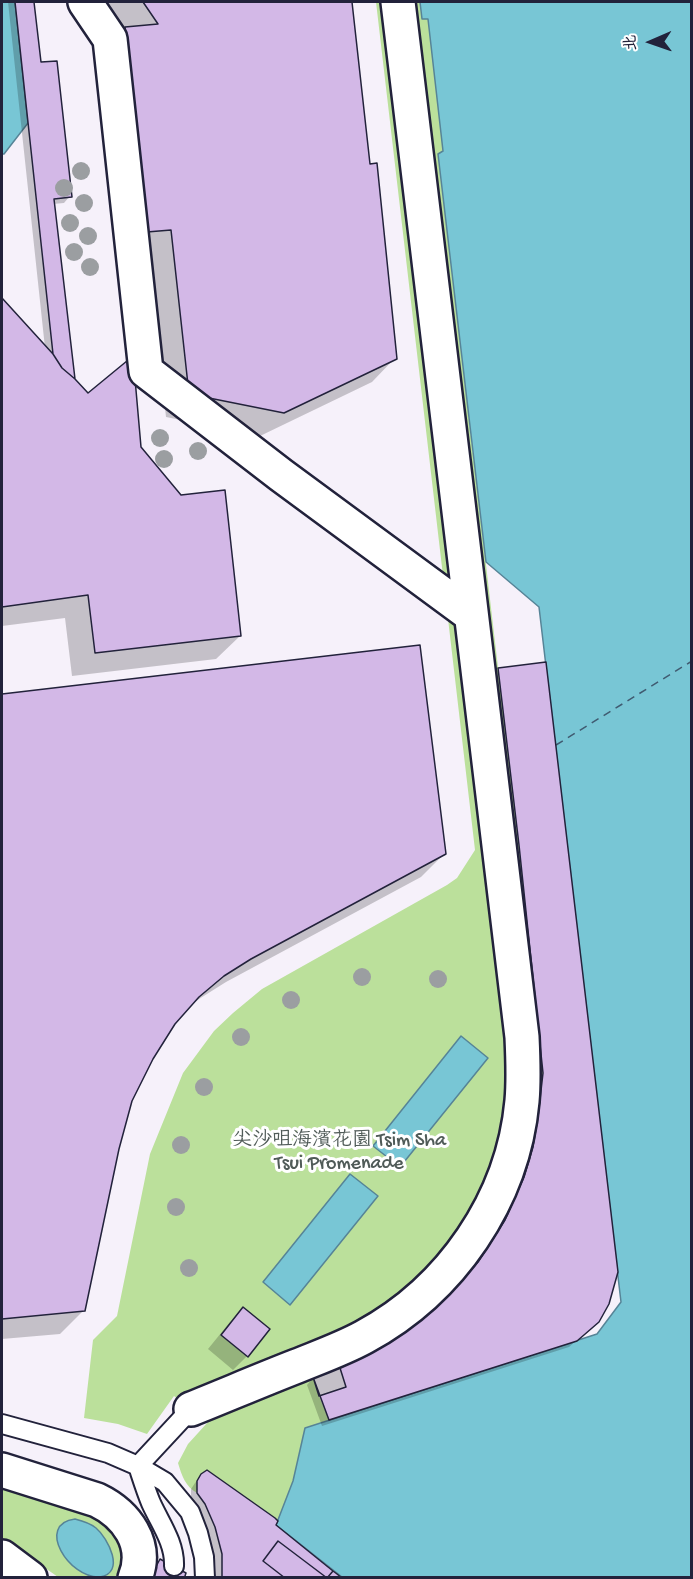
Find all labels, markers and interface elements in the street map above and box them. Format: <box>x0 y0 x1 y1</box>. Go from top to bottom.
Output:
north arrow <box>621 12 681 72</box>
text: 北 <box>623 34 642 51</box>
park label: 尖沙咀海濱花園 Tsim Sha Tsui Promenade <box>232 1130 446 1177</box>

